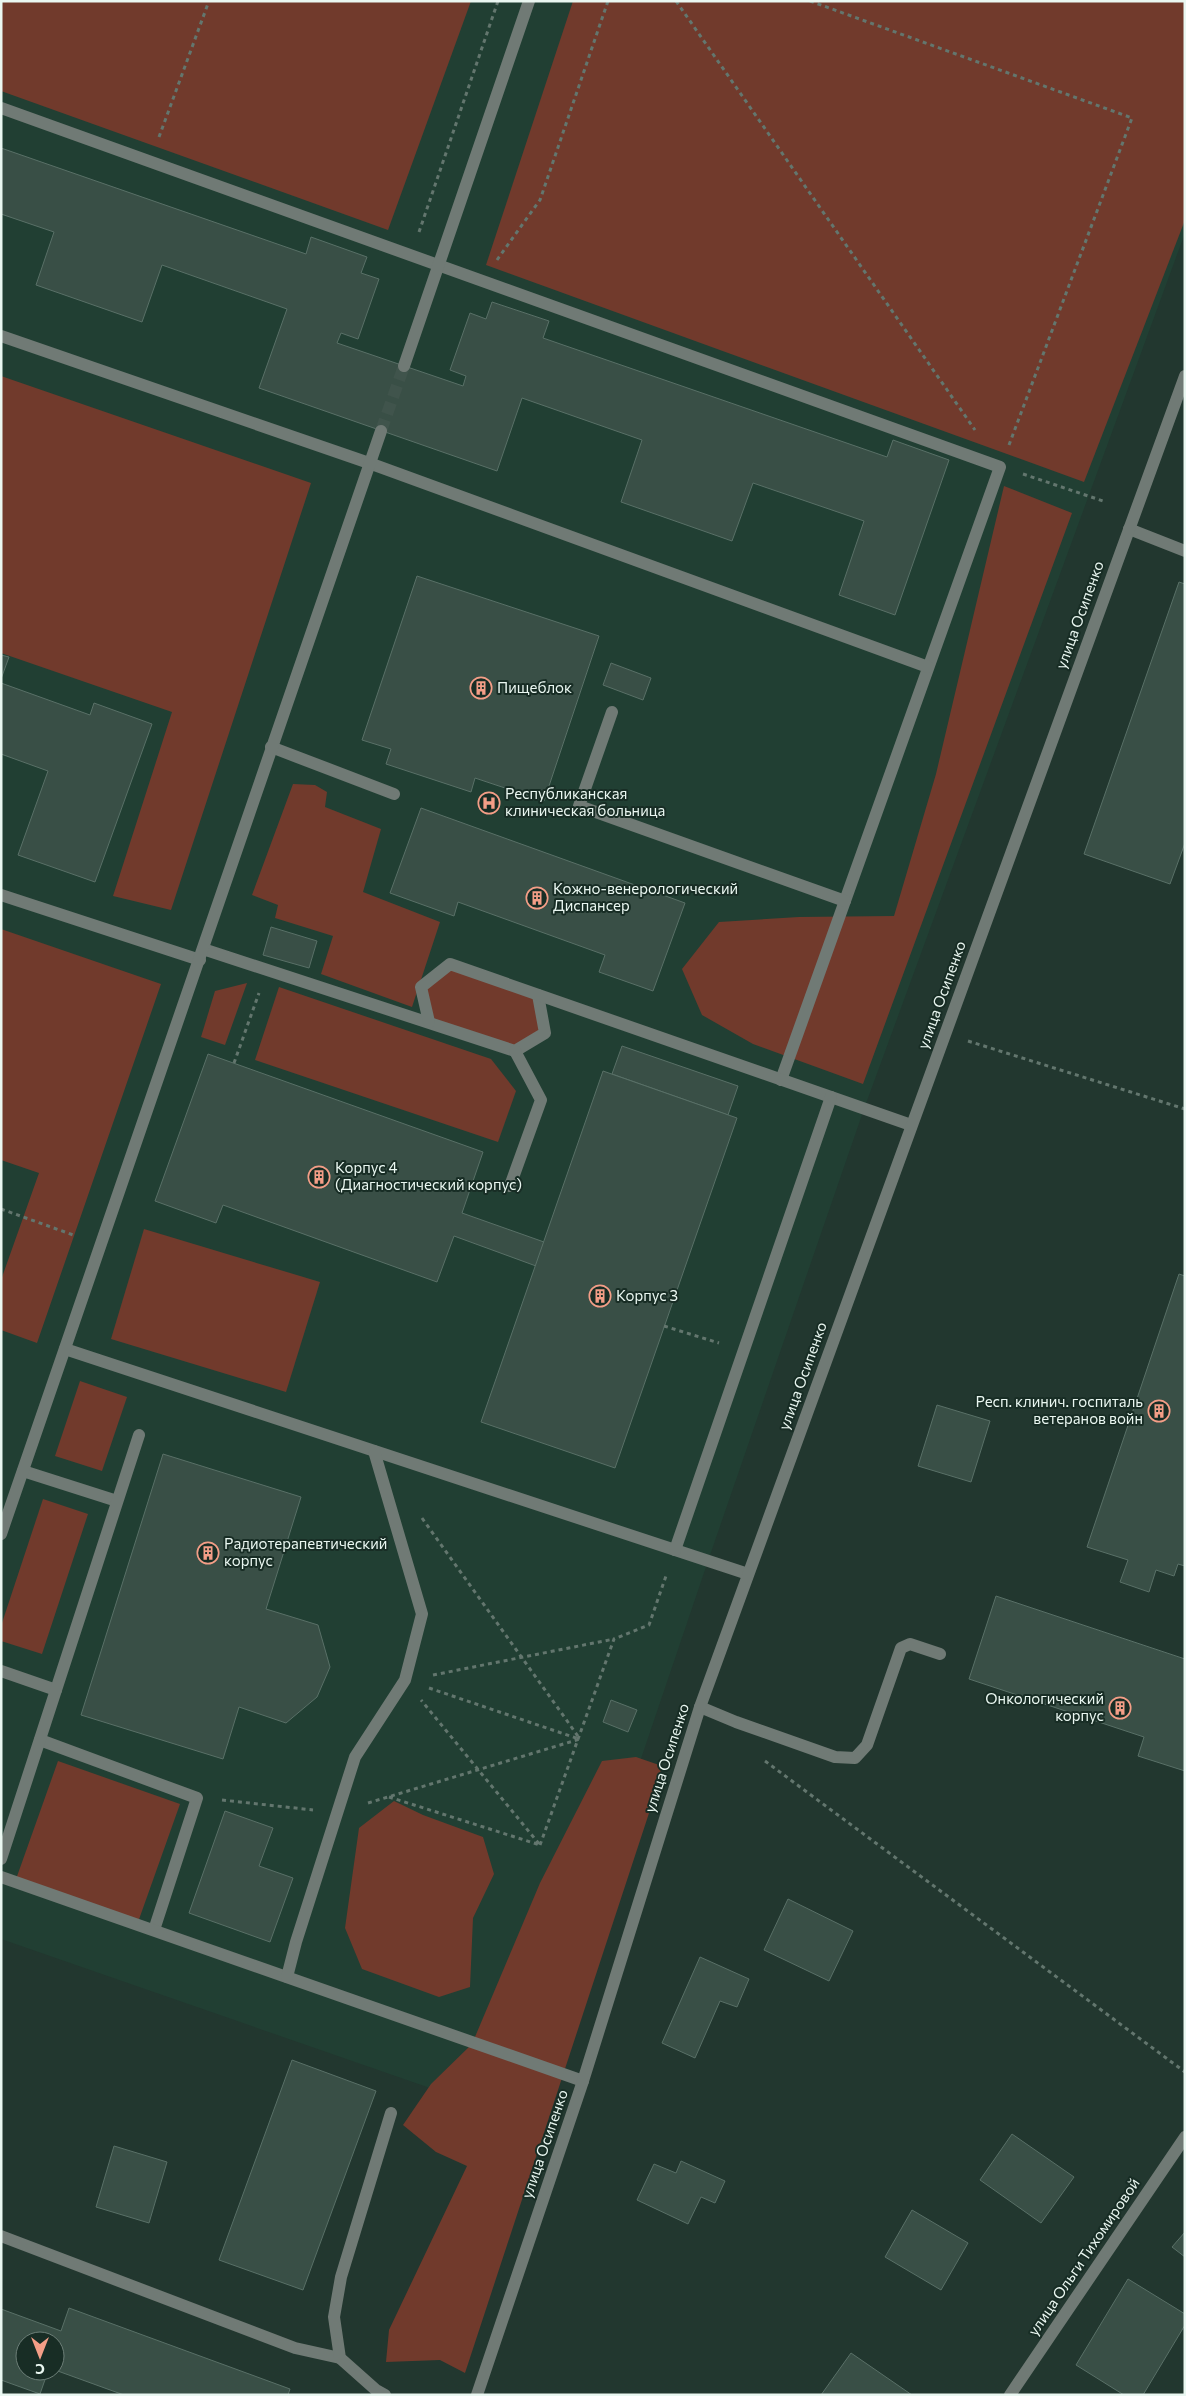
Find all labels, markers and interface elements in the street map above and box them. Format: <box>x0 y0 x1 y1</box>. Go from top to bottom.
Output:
street label: улица Осипенко <box>1051 558 1107 671</box>
building icon: Пищеблок <box>469 676 493 700</box>
place label: Пищеблок <box>497 678 572 696</box>
place label: Республиканская клиническая больница <box>505 784 665 819</box>
hospital icon: Республиканская клиническая больница <box>477 791 501 815</box>
place label: Кожно-венерологический Диспансер <box>553 879 738 914</box>
building icon: Кожно-венерологический Диспансер <box>525 886 549 910</box>
street label: улица Осипенко <box>913 938 969 1051</box>
place label: Корпус 4 (Диагностический корпус) <box>335 1158 522 1193</box>
building icon: Корпус 4 (Диагностический корпус) <box>307 1165 331 1189</box>
building icon: Корпус 3 <box>588 1284 612 1308</box>
place label: Корпус 3 <box>616 1286 678 1304</box>
street label: улица Осипенко <box>774 1319 830 1432</box>
place label: Респ. клинич. госпиталь ветеранов войн <box>976 1392 1143 1427</box>
building icon: Респ. клинич. госпиталь ветеранов войн <box>1147 1399 1171 1423</box>
place label: Радиотерапевтический корпус <box>224 1534 387 1569</box>
building icon: Радиотерапевтический корпус <box>196 1541 220 1565</box>
place label: Онкологический корпус <box>985 1689 1104 1724</box>
building icon: Онкологический корпус <box>1108 1696 1132 1720</box>
street label: улица Осипенко <box>640 1701 692 1815</box>
street label: улица Осипенко <box>517 2087 571 2200</box>
street label: улица Ольги Тихомировой <box>1024 2174 1143 2339</box>
north arrow <box>15 2331 65 2381</box>
text: С <box>35 2361 45 2378</box>

